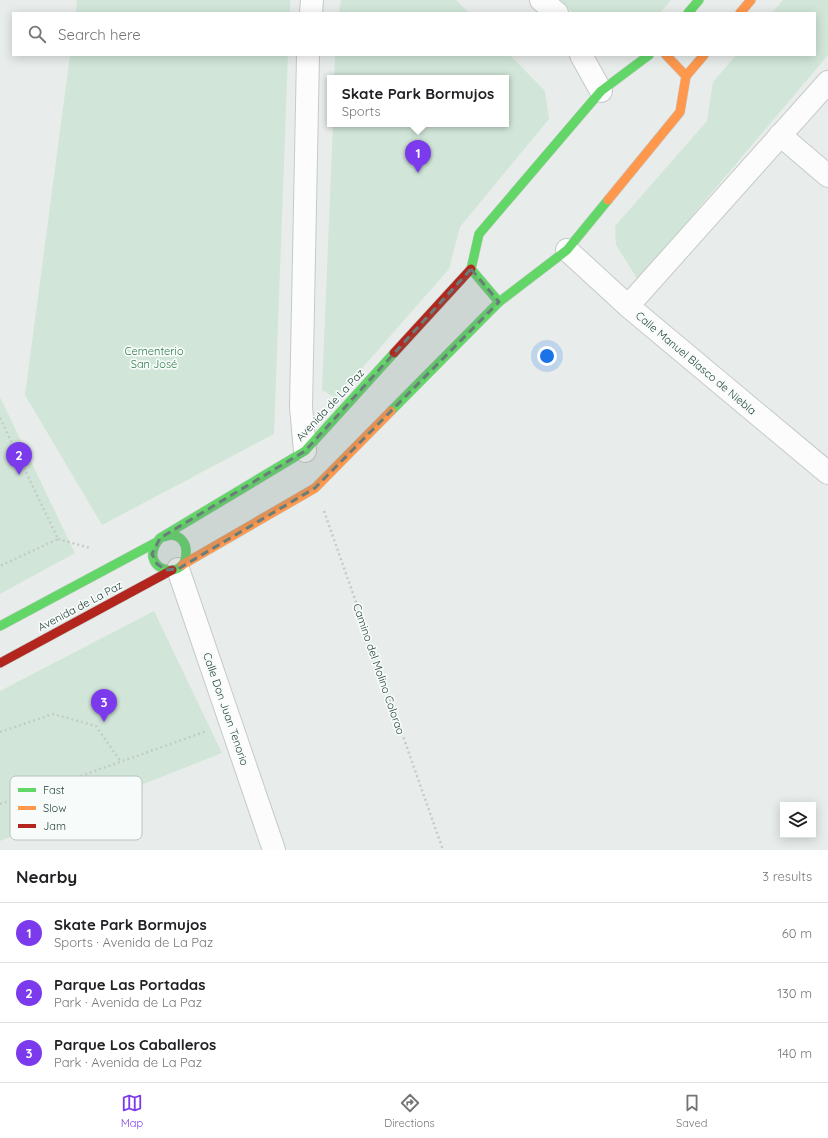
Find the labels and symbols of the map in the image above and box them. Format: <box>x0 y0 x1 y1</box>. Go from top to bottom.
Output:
pin: 1 <box>405 140 431 173</box>
street label: Calle Manuel Blasco de Niebla <box>633 308 759 418</box>
park label: Cementerio San José <box>124 344 184 371</box>
your location <box>537 346 557 366</box>
street label: Avenida de La Paz <box>293 366 367 444</box>
pin: 2 <box>6 442 32 475</box>
street label: Avenida de La Paz <box>35 578 125 634</box>
street label: Camino del Molino Colorao <box>350 602 408 737</box>
street label: Calle Don Juan Tenorio <box>200 651 252 768</box>
pin: 3 <box>91 689 117 722</box>
legend <box>10 776 142 840</box>
text: Fast <box>43 783 65 797</box>
text: Slow <box>43 801 67 815</box>
text: Jam <box>43 819 66 833</box>

